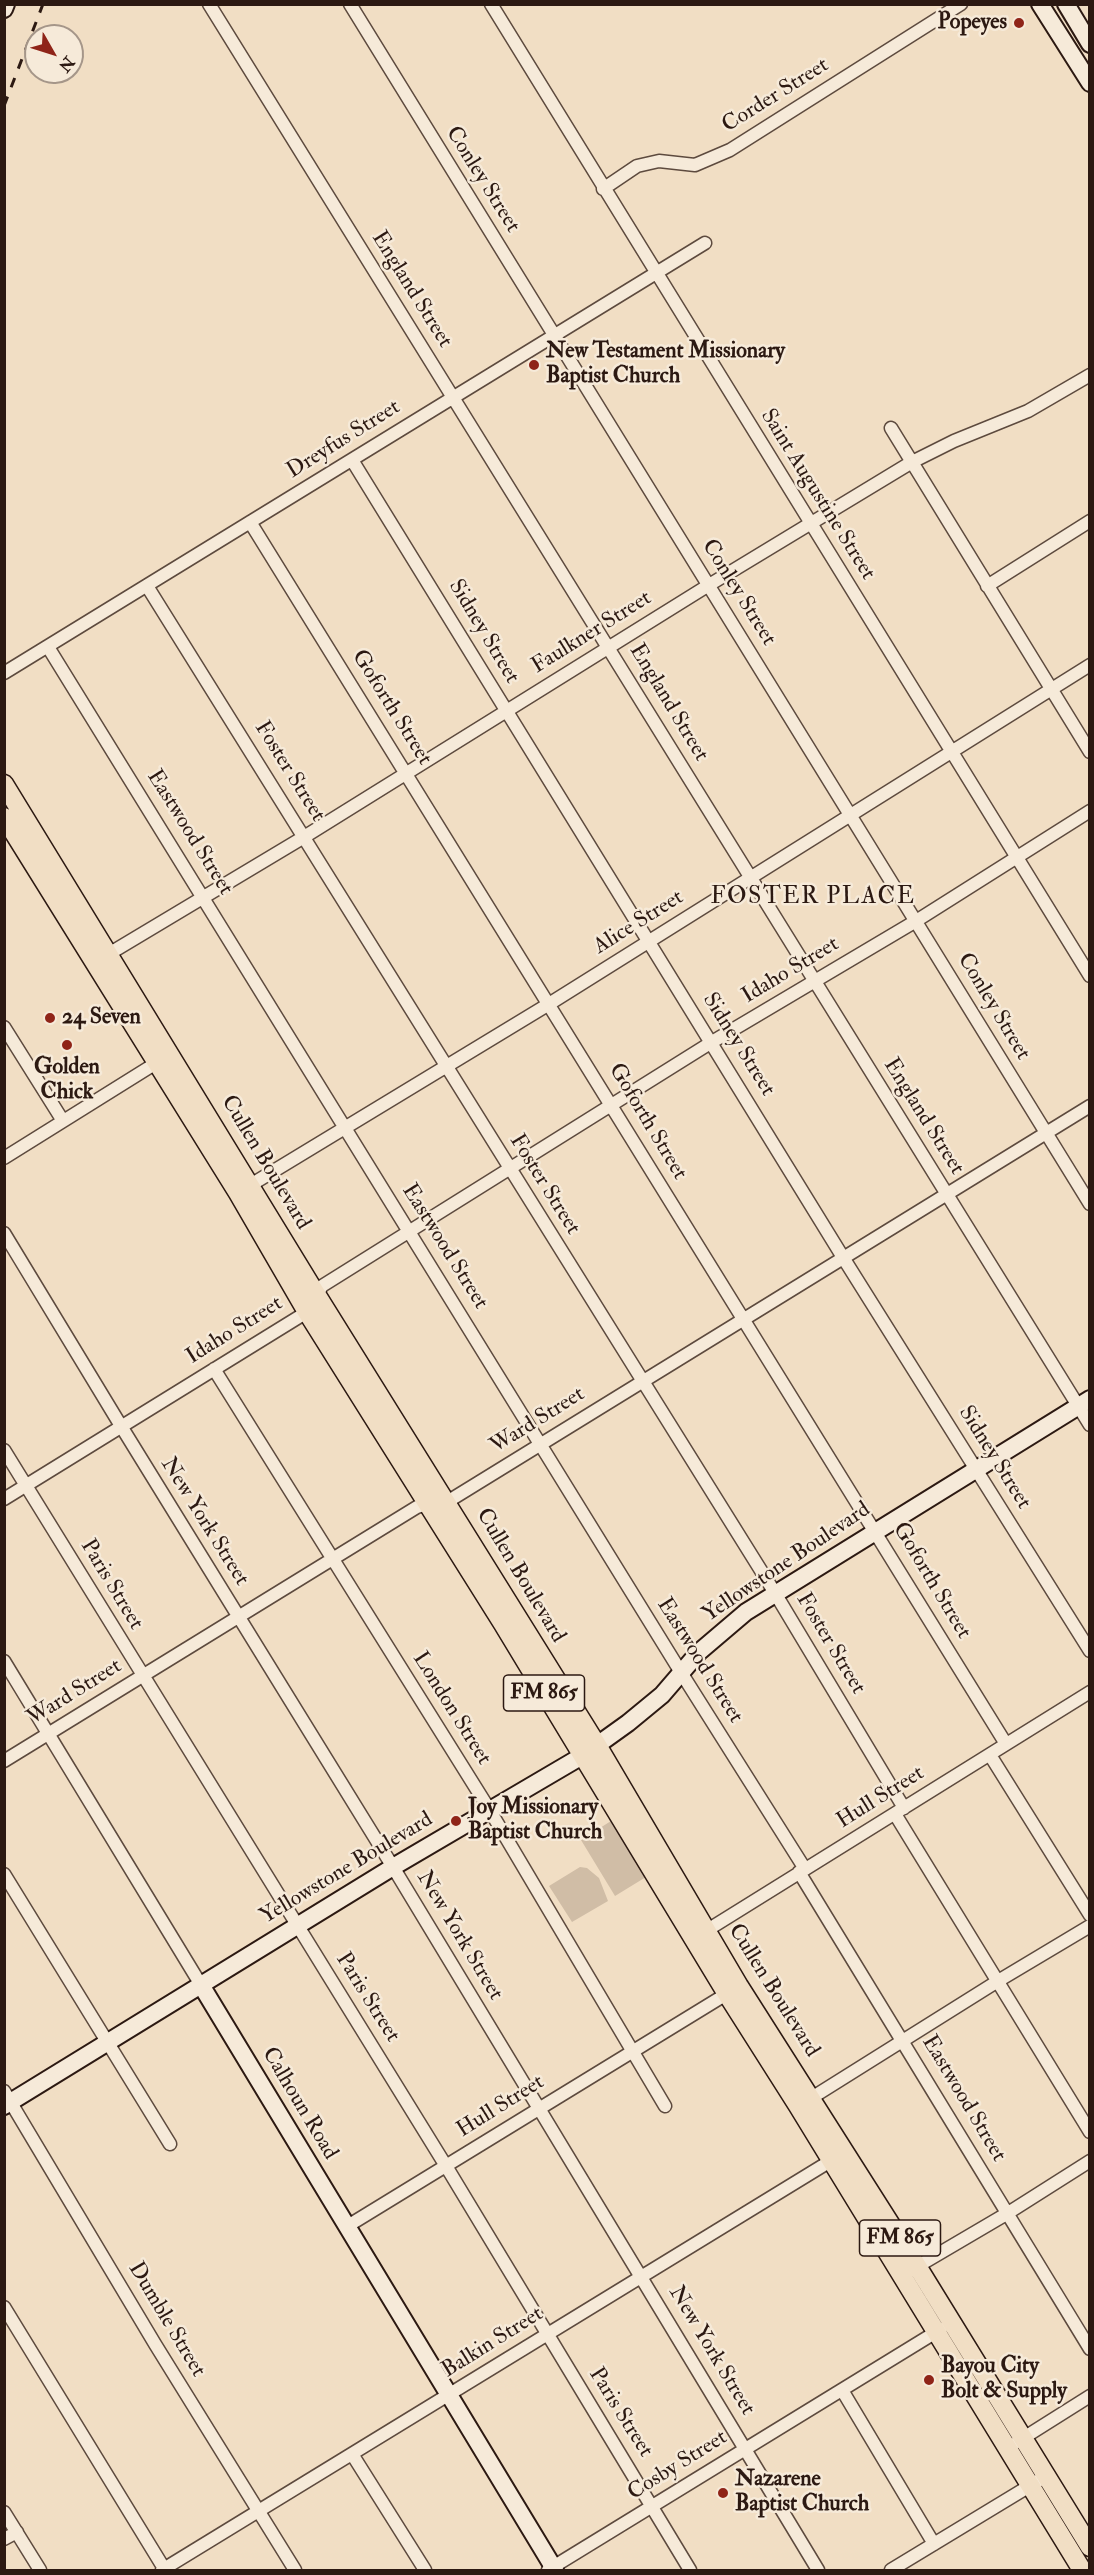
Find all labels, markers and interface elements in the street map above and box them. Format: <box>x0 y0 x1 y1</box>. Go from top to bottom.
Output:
place label: Popeyes <box>938 10 1007 36</box>
marker: Popeyes <box>1012 16 1026 30</box>
north arrow <box>24 24 84 84</box>
text: N <box>54 52 79 76</box>
street label: Corder Street <box>718 53 834 139</box>
street label: Conley Street <box>439 122 525 238</box>
street label: England Street <box>365 227 457 353</box>
place label: New Testament Missionary Baptist Church <box>546 339 785 390</box>
marker: New Testament Missionary Baptist Church <box>527 358 541 372</box>
street label: Dreyfus Street <box>282 395 406 485</box>
street label: Saint Augustine Street <box>754 405 880 585</box>
street label: Conley Street <box>695 535 781 651</box>
street label: Sidney Street <box>442 575 524 689</box>
street label: Faulkner Street <box>527 586 657 680</box>
street label: England Street <box>623 639 713 767</box>
street label: Goforth Street <box>345 645 437 771</box>
street label: Foster Street <box>248 717 330 827</box>
street label: Eastwood Street <box>140 766 238 900</box>
district label: FOSTER PLACE <box>711 884 915 912</box>
street label: Alice Street <box>589 885 689 961</box>
street label: Idaho Street <box>738 932 844 1010</box>
street label: Conley Street <box>951 949 1035 1065</box>
street label: Sidney Street <box>696 989 780 1101</box>
place label: 24 Seven <box>62 1005 141 1031</box>
marker: 24 Seven <box>43 1011 57 1025</box>
marker: Golden Chick <box>60 1038 74 1052</box>
street label: England Street <box>877 1054 969 1180</box>
place label: Golden Chick <box>34 1055 100 1106</box>
street label: Goforth Street <box>602 1059 692 1185</box>
street label: Cullen Boulevard <box>215 1091 315 1235</box>
street label: Foster Street <box>503 1130 585 1240</box>
street label: Eastwood Street <box>395 1180 493 1314</box>
street label: Idaho Street <box>182 1291 288 1371</box>
street label: Ward Street <box>486 1382 590 1460</box>
street label: Sidney Street <box>952 1402 1036 1514</box>
street label: New York Street <box>154 1453 254 1591</box>
street label: Yellowstone Boulevard <box>698 1497 876 1629</box>
street label: Cullen Boulevard <box>470 1504 570 1648</box>
street label: Goforth Street <box>886 1518 976 1644</box>
street label: Paris Street <box>74 1535 148 1635</box>
street label: Foster Street <box>789 1589 871 1699</box>
street label: Eastwood Street <box>650 1594 748 1728</box>
street label: London Street <box>406 1648 496 1770</box>
street label: Ward Street <box>23 1654 127 1732</box>
road number: FM 865 <box>504 1675 584 1711</box>
street label: Hull Street <box>832 1761 930 1835</box>
place label: Joy Missionary Baptist Church <box>468 1795 602 1846</box>
street label: Yellowstone Boulevard <box>256 1807 438 1931</box>
marker: Joy Missionary Baptist Church <box>449 1814 463 1828</box>
street label: New York Street <box>410 1866 508 2006</box>
street label: Cullen Boulevard <box>721 1919 825 2063</box>
street label: Paris Street <box>329 1948 405 2048</box>
street label: Eastwood Street <box>915 2031 1011 2167</box>
street label: Calhoun Road <box>255 2043 343 2165</box>
street label: Hull Street <box>452 2070 550 2144</box>
road number: FM 865 <box>860 2220 940 2256</box>
street label: Dumble Street <box>121 2258 211 2382</box>
street label: New York Street <box>662 2281 760 2421</box>
street label: Balkin Street <box>437 2301 549 2385</box>
place label: Bayou City Bolt & Supply <box>941 2354 1067 2406</box>
street label: Paris Street <box>582 2363 658 2463</box>
marker: Bayou City Bolt & Supply <box>922 2373 936 2387</box>
street label: Cosby Street <box>623 2425 733 2507</box>
place label: Nazarene Baptist Church <box>735 2467 869 2518</box>
marker: Nazarene Baptist Church <box>716 2486 730 2500</box>

